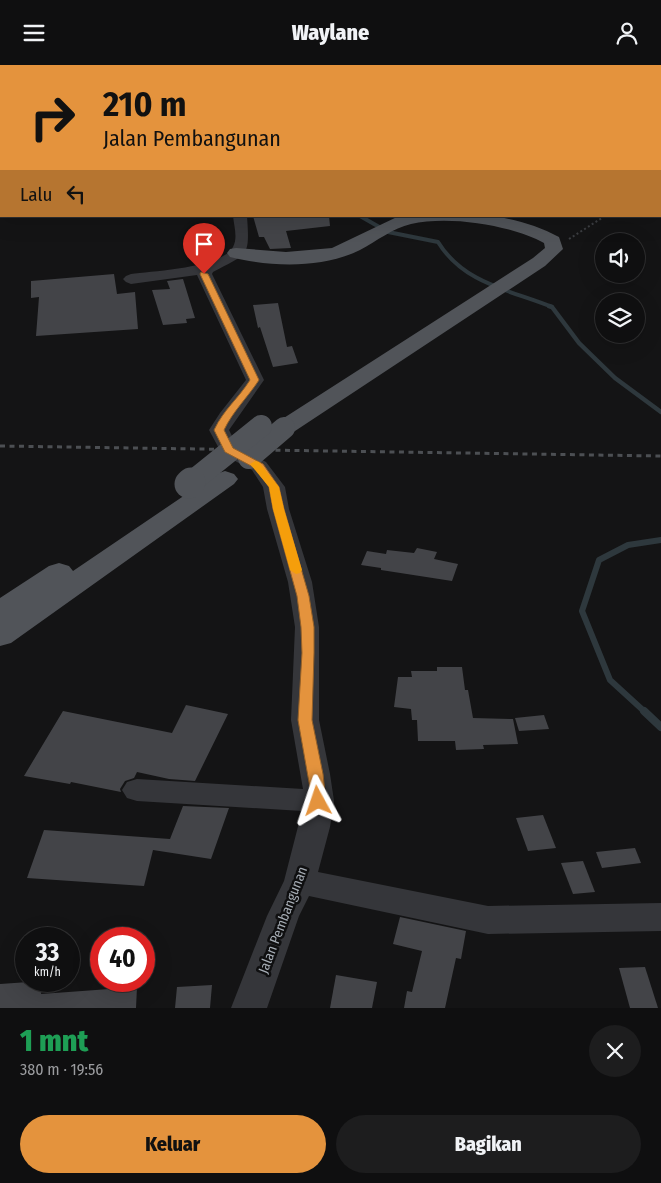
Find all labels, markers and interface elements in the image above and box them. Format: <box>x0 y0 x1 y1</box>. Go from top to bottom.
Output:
icon: menu <box>20 19 48 47</box>
text: Waylane <box>292 19 369 46</box>
icon: person <box>613 19 641 47</box>
text: 210 m <box>103 83 187 125</box>
icon: right <box>20 85 85 150</box>
text: Jalan Pembangunan <box>103 125 281 152</box>
icon: left <box>62 180 90 208</box>
text: Lalu <box>20 183 52 206</box>
pin <box>183 223 225 274</box>
icon: arrive <box>190 230 218 258</box>
map controls <box>595 233 645 343</box>
button: sound <box>595 233 645 283</box>
button: layers <box>595 293 645 343</box>
position arrow <box>291 774 343 826</box>
street label: Jalan Pembangunan <box>255 864 311 976</box>
speed limit sign: 40 <box>90 927 155 992</box>
text: 33 <box>36 938 59 968</box>
text: km/h <box>34 965 61 979</box>
text: 1 mnt <box>20 1023 88 1059</box>
button: close <box>589 1025 641 1077</box>
text: 380 m · 19:56 <box>20 1060 103 1079</box>
button: Keluar <box>20 1115 326 1173</box>
button: Bagikan <box>336 1115 641 1173</box>

